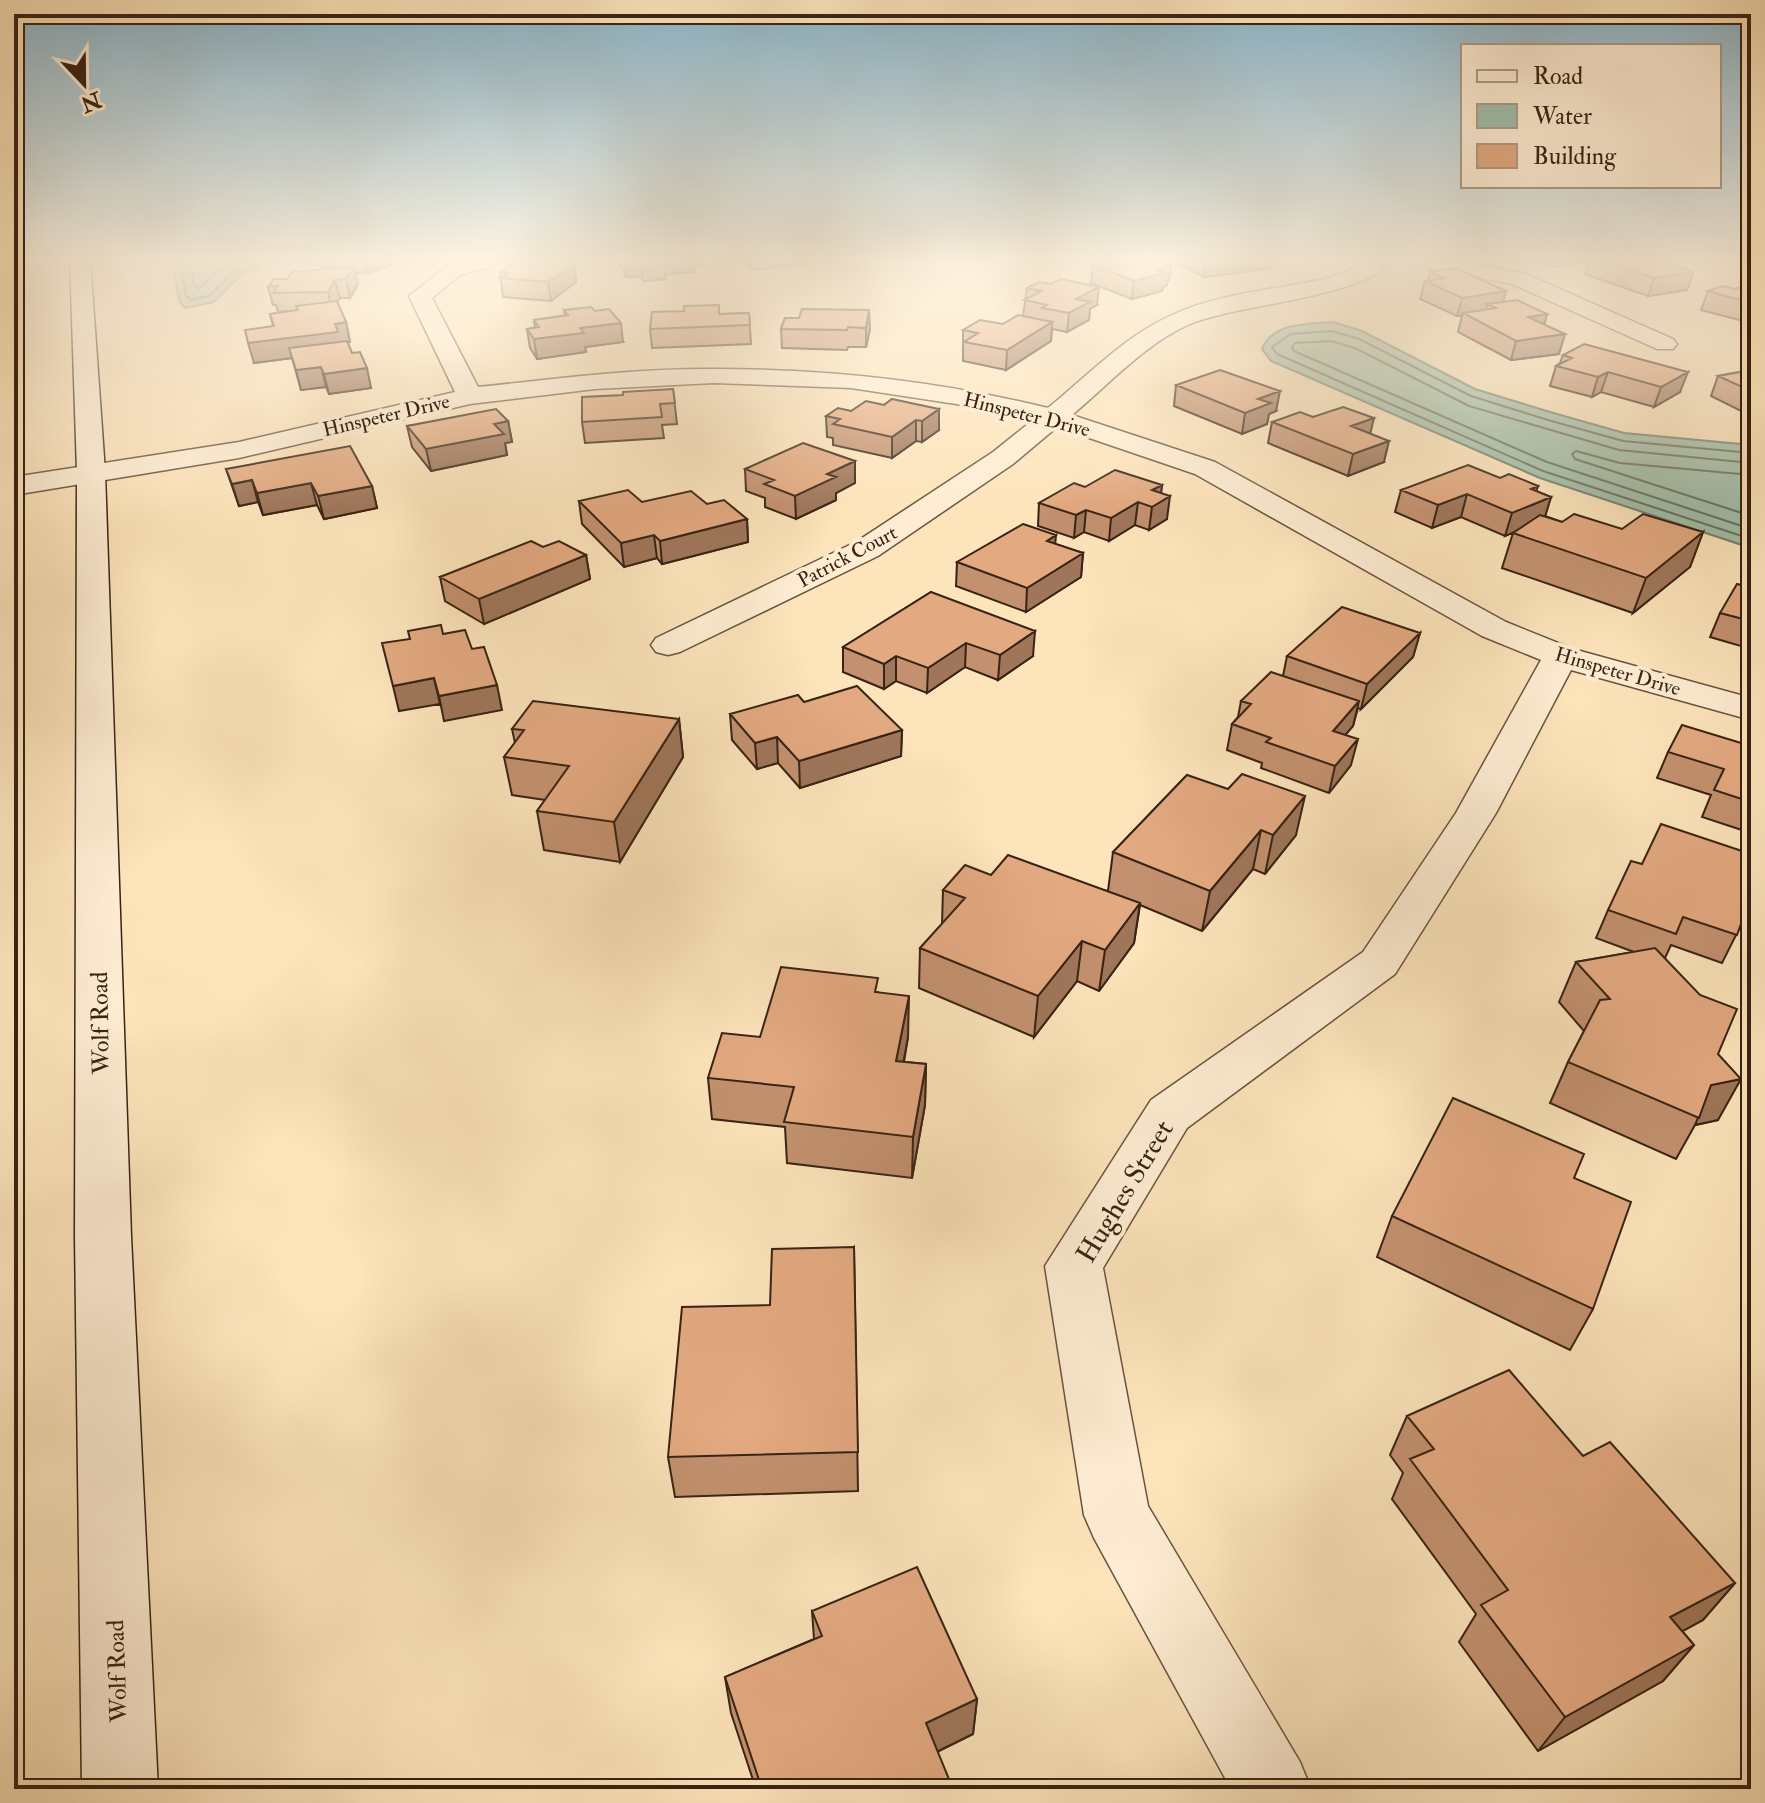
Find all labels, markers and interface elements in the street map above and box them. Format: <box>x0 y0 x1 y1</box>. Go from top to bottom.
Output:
north arrow <box>44 44 124 124</box>
legend <box>1461 44 1721 188</box>
text: Road <box>1533 61 1583 92</box>
text: N <box>76 85 106 118</box>
text: Water <box>1532 101 1592 132</box>
text: Building <box>1533 141 1617 172</box>
street label: Hinspeter Drive <box>961 387 1093 443</box>
street label: Hinspeter Drive <box>320 389 452 443</box>
street label: Patrick Court <box>793 520 902 593</box>
street label: Hinspeter Drive <box>1552 642 1684 702</box>
street label: Wolf Road <box>84 971 117 1076</box>
street label: Hughes Street <box>1069 1114 1182 1269</box>
street label: Wolf Road <box>100 1619 135 1724</box>

